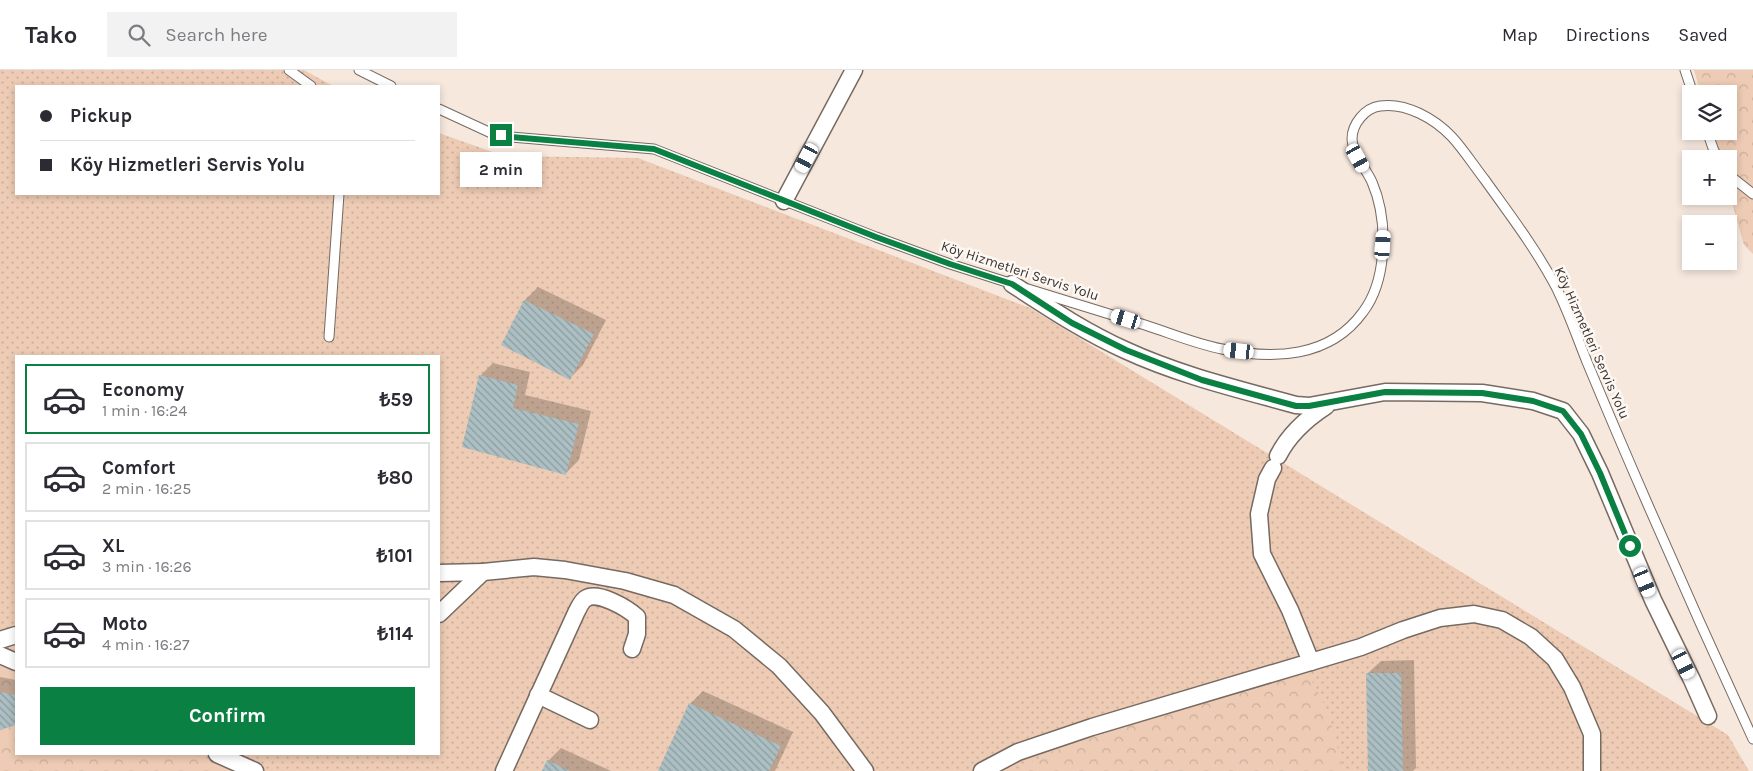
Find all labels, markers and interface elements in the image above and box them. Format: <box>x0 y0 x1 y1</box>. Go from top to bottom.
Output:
search box <box>107 12 457 57</box>
text: Tako <box>25 21 77 49</box>
icon: search <box>125 21 153 49</box>
text: Search here <box>165 24 268 46</box>
text: Map <box>1502 24 1538 46</box>
text: Directions <box>1566 24 1650 46</box>
text: Saved <box>1678 24 1728 46</box>
map controls <box>1682 85 1737 270</box>
button: layers <box>1682 85 1737 140</box>
text: Pickup <box>70 105 132 127</box>
route end <box>490 124 512 146</box>
car <box>793 141 820 175</box>
car <box>1344 141 1371 175</box>
button: + <box>1682 150 1737 205</box>
callout: 2 min <box>460 152 542 188</box>
text: Köy Hizmetleri Servis Yolu <box>70 154 305 176</box>
text: 2 min <box>479 160 523 179</box>
button: − <box>1682 215 1737 270</box>
car <box>1374 230 1391 260</box>
street label: Köy Hizmetleri Servis Yolu <box>939 237 1101 305</box>
street label: Köy Hizmetleri Servis Yolu <box>1551 264 1633 422</box>
car <box>1109 307 1142 331</box>
car <box>1223 342 1254 360</box>
icon: car <box>42 377 87 422</box>
text: Economy <box>102 379 184 401</box>
text: ₺59 <box>379 389 413 411</box>
text: 1 min · 16:24 <box>102 401 187 420</box>
icon: car <box>42 455 87 500</box>
text: Comfort <box>102 457 176 479</box>
text: ₺80 <box>378 467 413 489</box>
text: 2 min · 16:25 <box>102 479 191 498</box>
icon: car <box>42 533 87 578</box>
text: XL <box>102 535 124 557</box>
route start <box>1619 535 1641 557</box>
text: ₺101 <box>377 545 413 567</box>
text: 3 min · 16:26 <box>102 557 192 576</box>
car <box>1632 565 1657 599</box>
icon: car <box>42 611 87 656</box>
text: Moto <box>102 613 148 635</box>
text: ₺114 <box>377 623 413 645</box>
text: 4 min · 16:27 <box>102 635 190 654</box>
car <box>1670 647 1697 681</box>
button: Confirm <box>40 687 415 745</box>

